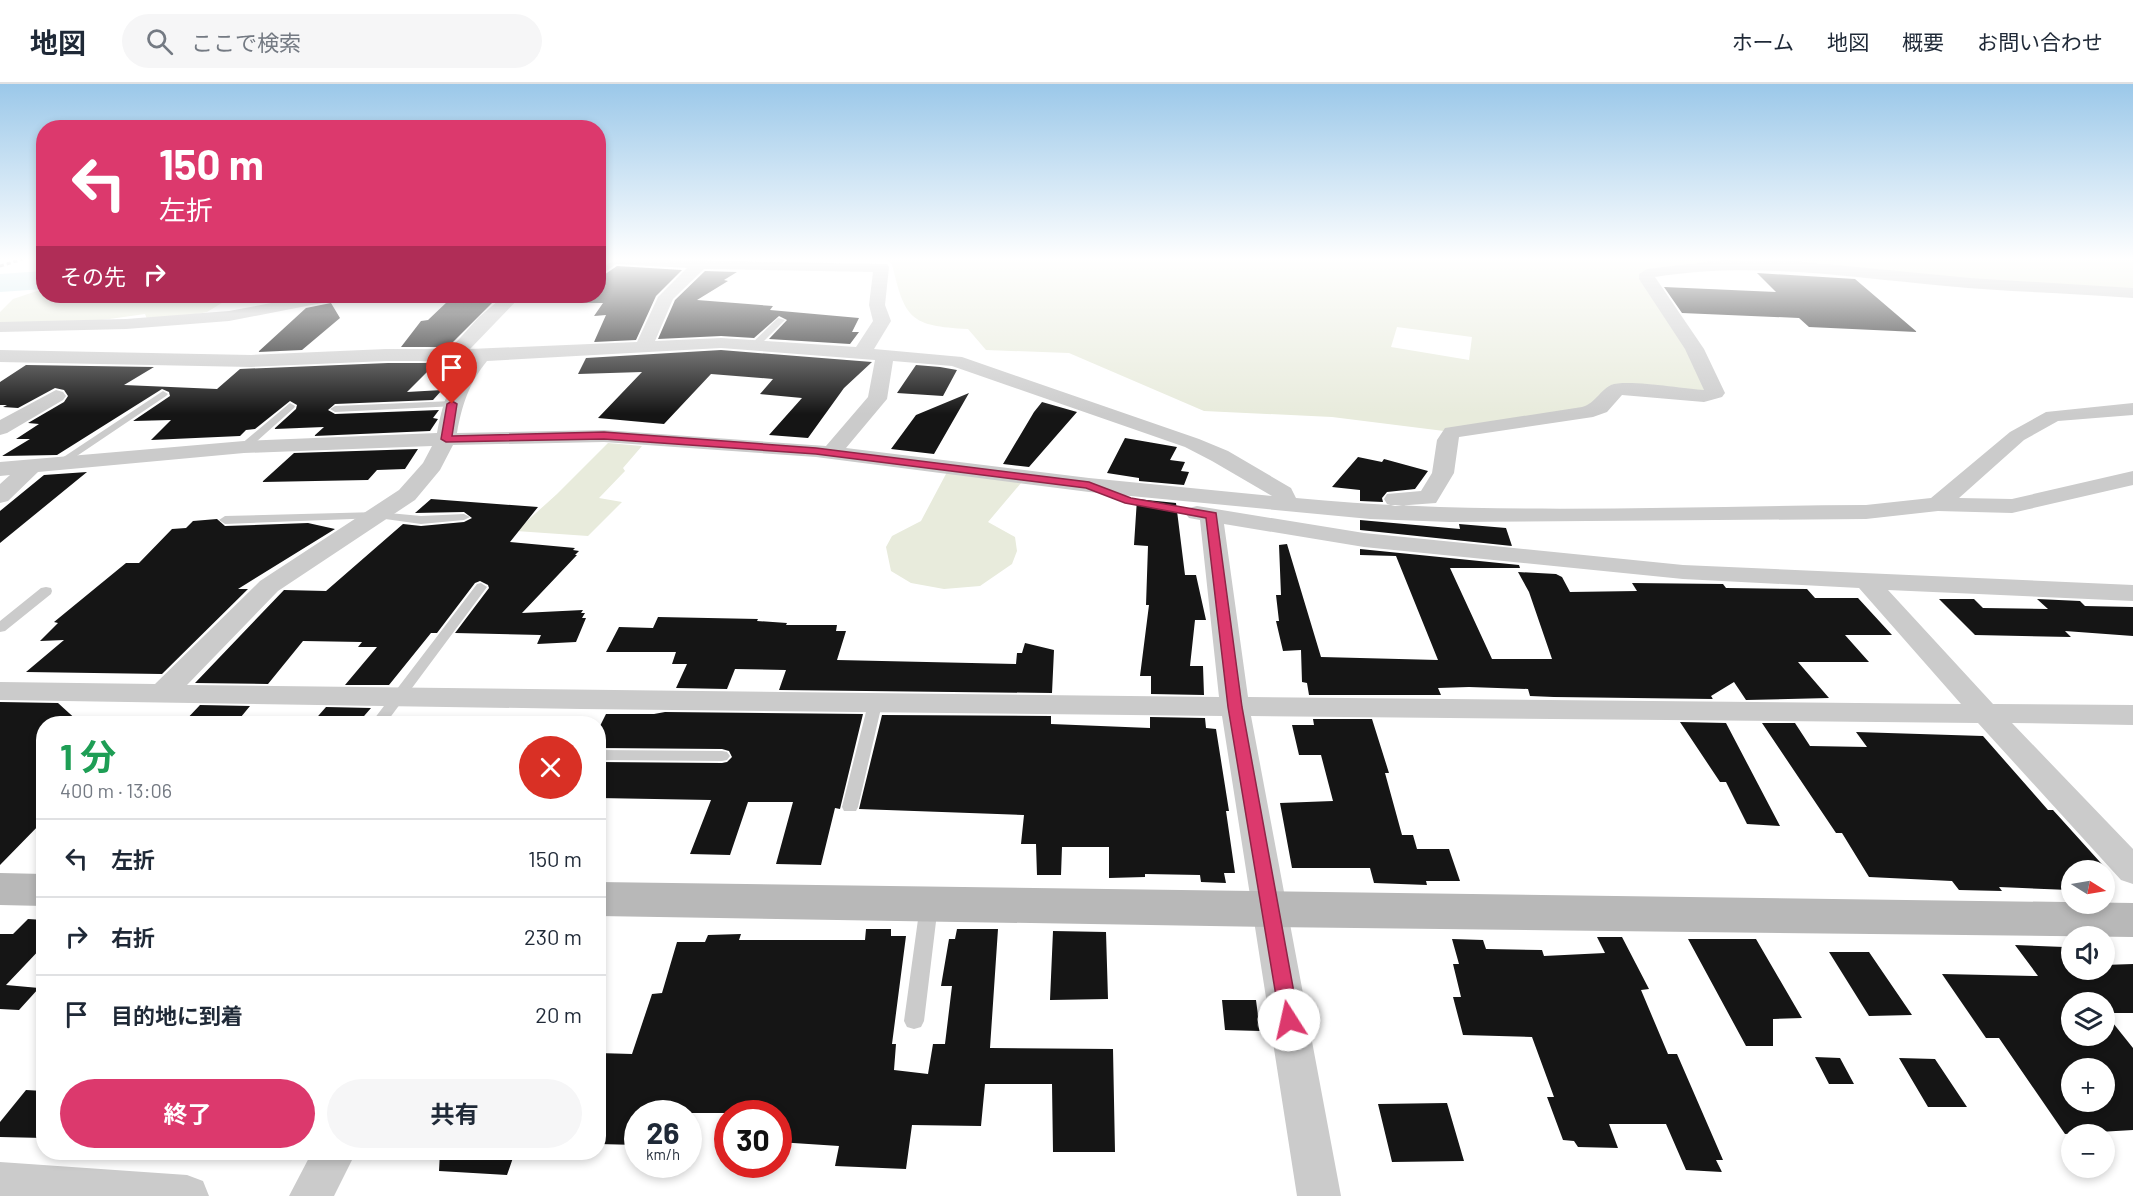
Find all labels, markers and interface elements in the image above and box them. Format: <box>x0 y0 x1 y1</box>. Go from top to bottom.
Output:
search box <box>122 14 542 68</box>
text: 地図 <box>30 25 86 59</box>
icon: search <box>143 25 176 58</box>
text: ここで検索 <box>191 29 301 55</box>
text: ホーム <box>1732 29 1794 54</box>
text: 地図 <box>1827 29 1869 54</box>
text: 概要 <box>1902 29 1944 54</box>
text: お問い合わせ <box>1977 29 2103 54</box>
text: 150 m <box>159 138 264 188</box>
icon: left <box>60 144 138 222</box>
text: 左折 <box>159 193 213 225</box>
icon: right <box>138 258 171 291</box>
text: その先 <box>60 263 126 289</box>
pin <box>426 342 477 404</box>
icon: arrive <box>435 351 468 384</box>
text: 1 分 <box>60 734 116 777</box>
button: close <box>519 736 582 799</box>
text: 400 m · 13:06 <box>60 778 172 802</box>
icon: left <box>60 842 93 875</box>
text: 150 m <box>528 845 582 871</box>
text: 左折 <box>111 846 155 872</box>
north arrow <box>2061 860 2115 914</box>
map controls <box>2061 860 2115 1178</box>
icon: right <box>60 920 93 953</box>
text: 230 m <box>524 923 582 949</box>
text: 右折 <box>111 924 155 950</box>
button: sound <box>2061 926 2115 980</box>
position arrow <box>1257 988 1321 1052</box>
button: layers <box>2061 992 2115 1046</box>
icon: arrive <box>60 998 93 1031</box>
text: 20 m <box>535 1001 582 1027</box>
text: 目的地に到着 <box>111 1002 243 1028</box>
button: + <box>2061 1058 2115 1112</box>
button: 終了 <box>60 1079 315 1148</box>
button: 共有 <box>327 1079 582 1148</box>
speed limit sign: 30 <box>714 1100 792 1178</box>
text: 26 <box>647 1114 679 1150</box>
button: − <box>2061 1124 2115 1178</box>
text: km/h <box>646 1145 680 1163</box>

